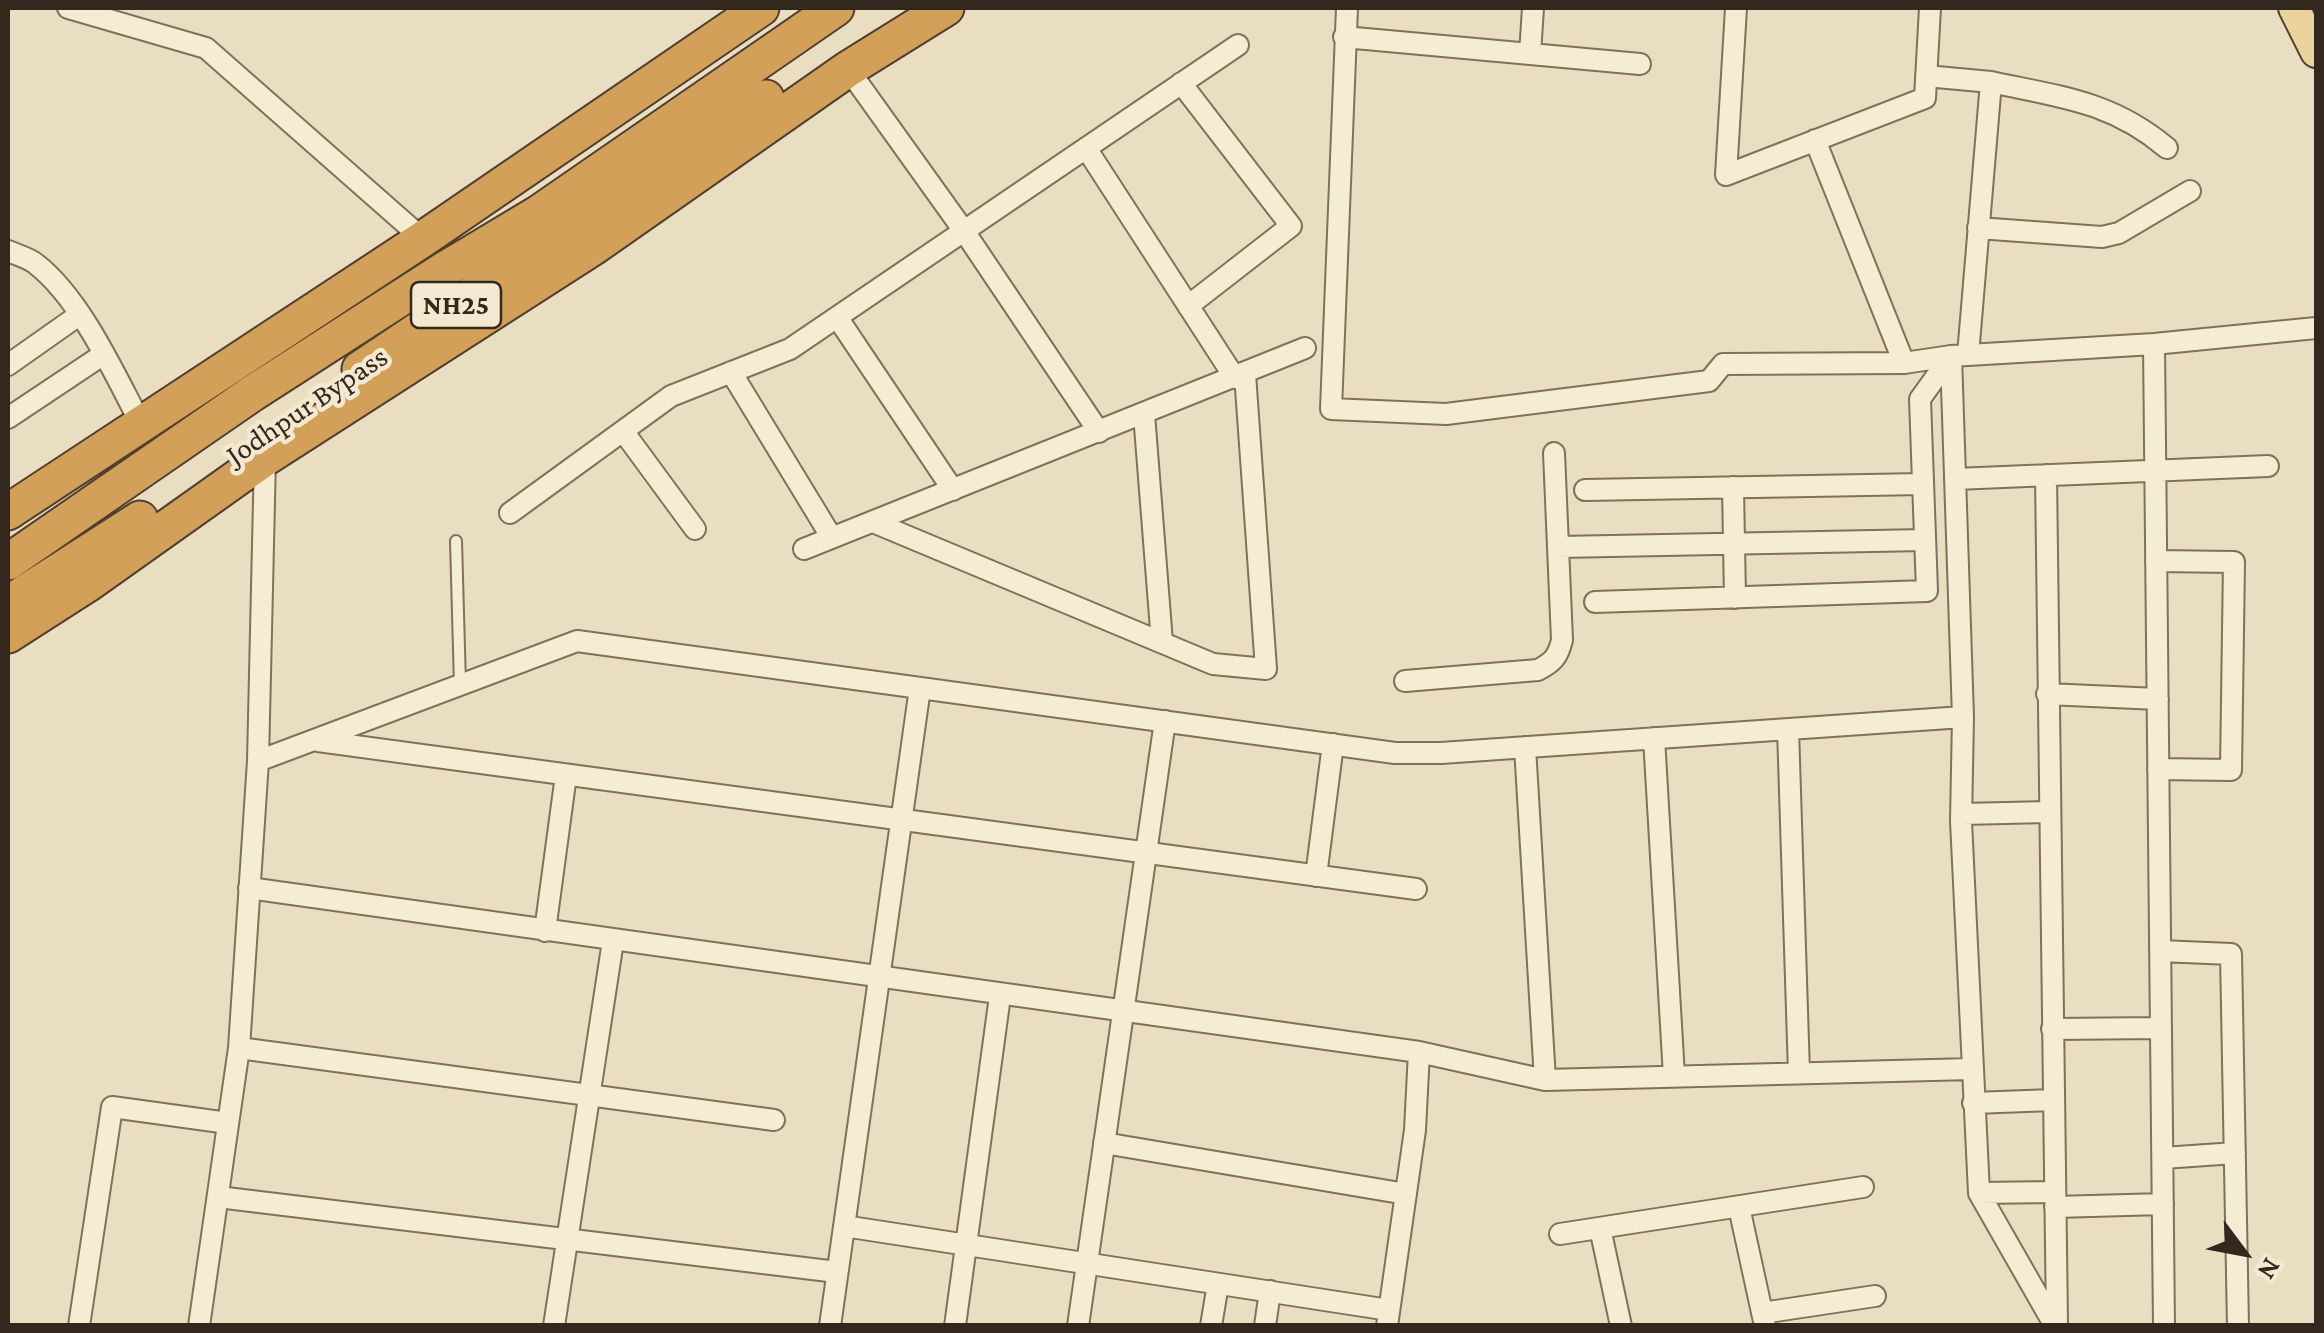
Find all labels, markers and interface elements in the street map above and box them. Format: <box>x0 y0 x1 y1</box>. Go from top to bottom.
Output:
road number: NH25 <box>411 282 501 328</box>
street label: Jodhpur Bypass <box>219 339 395 473</box>
north arrow <box>2194 1203 2294 1303</box>
text: N <box>2252 1253 2288 1285</box>

